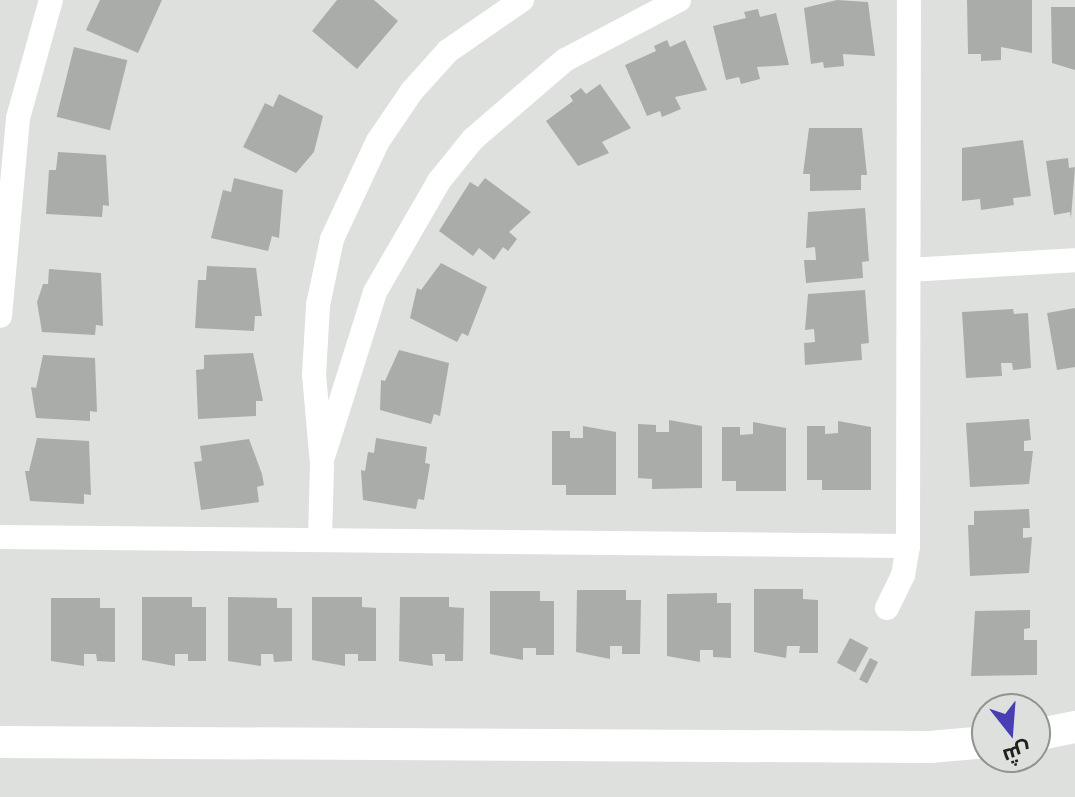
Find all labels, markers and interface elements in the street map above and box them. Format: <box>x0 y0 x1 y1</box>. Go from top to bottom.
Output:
north arrow <box>971 693 1051 773</box>
text: ش <box>1000 737 1035 772</box>

